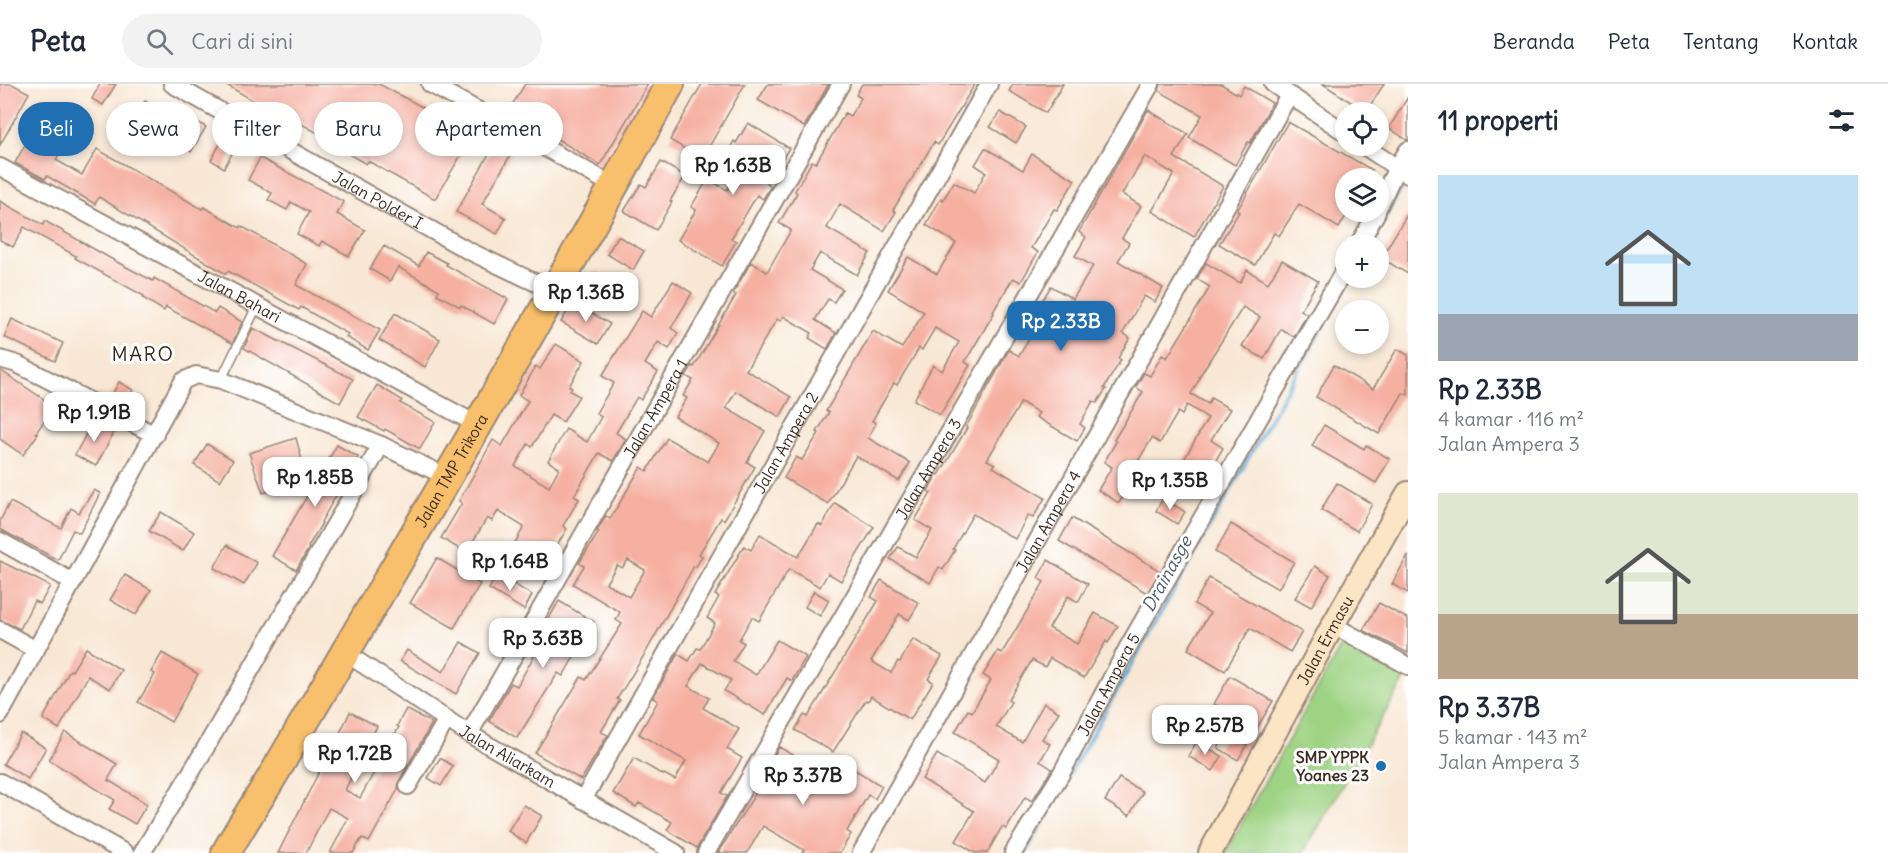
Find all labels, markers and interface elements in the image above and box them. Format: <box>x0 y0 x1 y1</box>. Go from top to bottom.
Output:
search box <box>122 14 542 68</box>
text: Peta <box>30 23 86 59</box>
icon: search <box>143 25 176 58</box>
text: Cari di sini <box>191 27 293 55</box>
text: Beranda <box>1493 28 1575 55</box>
text: Peta <box>1608 28 1650 55</box>
text: Tentang <box>1683 28 1759 55</box>
text: Kontak <box>1792 28 1858 55</box>
chip: Beli <box>18 102 94 156</box>
chip: Sewa <box>106 102 200 156</box>
chip: Filter <box>212 102 302 156</box>
chip: Baru <box>314 102 403 156</box>
chip: Apartemen <box>415 102 563 156</box>
map controls <box>1335 102 1389 354</box>
button: locate <box>1335 102 1389 156</box>
text: 11 properti <box>1438 104 1559 137</box>
icon: filters <box>1825 104 1858 137</box>
pin: Rp 1.63B <box>671 145 795 196</box>
text: Rp 1.63B <box>695 152 771 177</box>
street label: Jalan Polder I <box>329 166 426 233</box>
button: layers <box>1335 168 1389 222</box>
icon: home <box>1594 214 1702 322</box>
button: + <box>1335 234 1389 288</box>
street label: Jalan Bahari <box>194 266 284 327</box>
pin: Rp 1.36B <box>524 272 648 323</box>
text: Rp 1.36B <box>548 279 624 304</box>
button: − <box>1335 300 1389 354</box>
pin: Rp 2.33B <box>999 301 1123 352</box>
text: Rp 2.33B <box>1021 308 1101 333</box>
district label: MARO <box>111 341 175 366</box>
street label: Jalan Ampera 1 <box>619 355 691 462</box>
text: Rp 2.33B <box>1438 373 1542 406</box>
street label: Jalan Ampera 2 <box>749 388 822 497</box>
pin: Rp 1.91B <box>32 392 156 443</box>
text: Rp 1.91B <box>57 399 131 424</box>
text: 4 kamar · 116 m² <box>1438 406 1584 431</box>
street label: Jalan TMP Trikora <box>411 410 492 531</box>
street label: Jalan Ampera 3 <box>891 415 965 523</box>
text: Jalan Ampera 3 <box>1438 431 1580 456</box>
pin: Rp 1.85B <box>253 457 377 508</box>
pin: Rp 1.35B <box>1108 460 1232 511</box>
text: Rp 1.85B <box>276 464 354 489</box>
street label: Jalan Ampera 4 <box>1012 467 1085 576</box>
text: Rp 1.35B <box>1132 467 1208 492</box>
water label: Drainasge <box>1136 531 1197 616</box>
icon: home <box>1594 532 1702 640</box>
pin: Rp 1.64B <box>448 541 572 592</box>
text: Rp 1.64B <box>471 548 549 573</box>
street label: Jalan Ermasu <box>1293 592 1358 688</box>
pin: Rp 3.63B <box>481 618 605 669</box>
text: Rp 3.63B <box>503 625 583 650</box>
street label: Jalan Ampera 5 <box>1073 629 1144 739</box>
text: Rp 3.37B <box>1438 691 1540 724</box>
pin: Rp 2.57B <box>1143 705 1267 756</box>
text: Rp 2.57B <box>1166 712 1244 737</box>
street label: Jalan Aliarkam <box>456 721 559 792</box>
text: 5 kamar · 143 m² <box>1438 724 1587 749</box>
pin: Rp 1.72B <box>293 733 417 784</box>
text: Rp 1.72B <box>318 740 392 765</box>
place label: SMP YPPK Yoanes 23 <box>1295 747 1369 785</box>
text: Jalan Ampera 3 <box>1438 749 1580 774</box>
pin: Rp 3.37B <box>741 755 865 806</box>
marker: SMP YPPK Yoanes 23 <box>1374 759 1388 773</box>
text: Rp 3.37B <box>764 762 842 787</box>

